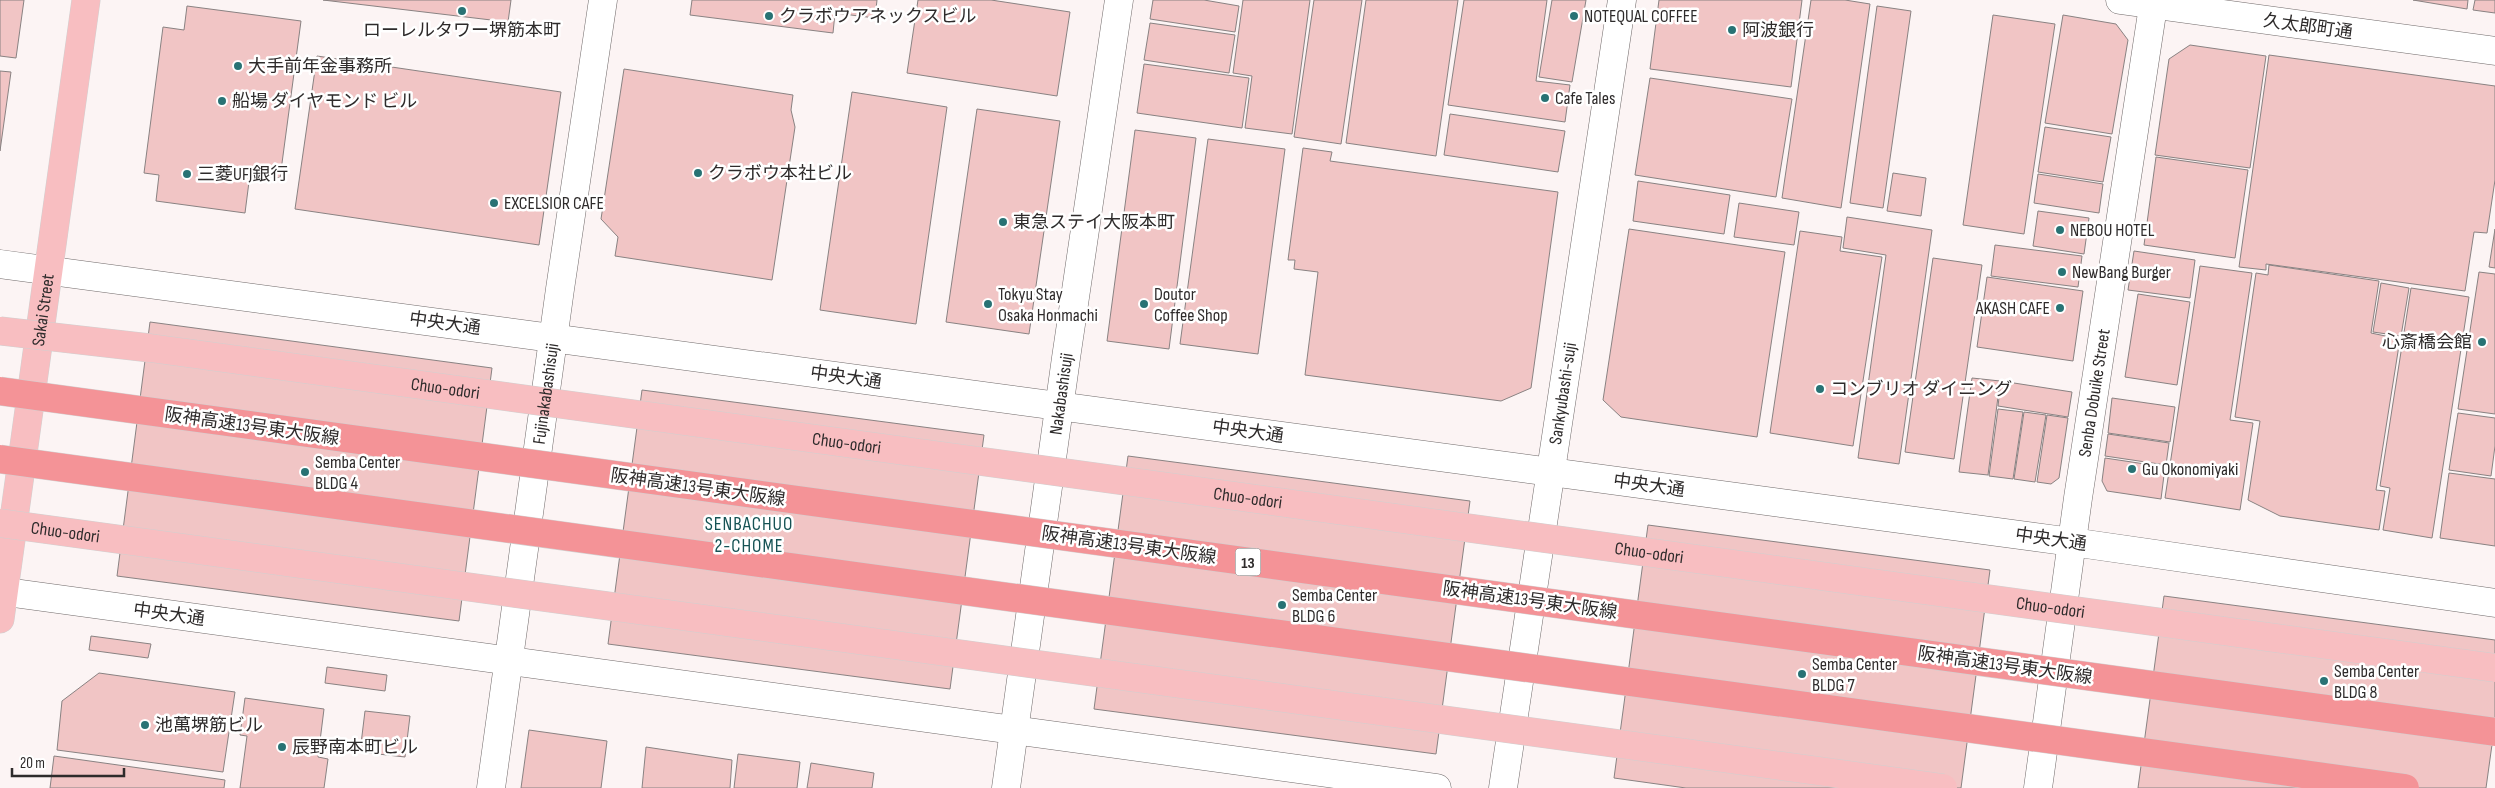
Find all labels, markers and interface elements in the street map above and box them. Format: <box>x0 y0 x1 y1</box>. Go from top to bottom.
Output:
marker: ローレルタワー堺筋本町 <box>456 5 468 17</box>
place label: クラボウアネックスビル <box>779 6 976 27</box>
place label: NOTEQUAL COFFEE <box>1584 6 1698 27</box>
marker: クラボウアネックスビル <box>763 10 775 22</box>
marker: NOTEQUAL COFFEE <box>1568 10 1580 22</box>
street label: 久太郎町通 <box>2262 10 2354 43</box>
place label: ローレルタワー堺筋本町 <box>363 20 561 41</box>
place label: 阿波銀行 <box>1742 20 1814 41</box>
marker: 阿波銀行 <box>1726 24 1738 36</box>
place label: 大手前年金事務所 <box>248 56 392 77</box>
marker: 大手前年金事務所 <box>232 60 244 72</box>
place label: Cafe Tales <box>1555 88 1615 109</box>
place label: 船場 ダイヤモンド ビル <box>232 91 417 112</box>
marker: Cafe Tales <box>1539 92 1551 104</box>
marker: 船場 ダイヤモンド ビル <box>216 95 228 107</box>
place label: クラボウ本社ビル <box>708 163 852 184</box>
place label: 三菱UFJ銀行 <box>197 164 288 185</box>
marker: クラボウ本社ビル <box>692 167 704 179</box>
marker: 三菱UFJ銀行 <box>181 168 193 180</box>
place label: EXCELSIOR CAFE <box>504 193 604 214</box>
marker: EXCELSIOR CAFE <box>488 197 500 209</box>
place label: 東急ステイ大阪本町 <box>1013 212 1175 233</box>
marker: 東急ステイ大阪本町 <box>997 216 1009 228</box>
place label: NEBOU HOTEL <box>2070 220 2155 241</box>
marker: NEBOU HOTEL <box>2054 224 2066 236</box>
place label: NewBang Burger <box>2072 262 2171 283</box>
marker: NewBang Burger <box>2056 266 2068 278</box>
street label: Sakai Street <box>28 272 59 348</box>
place label: Tokyu Stay Osaka Honmachi <box>998 284 1098 326</box>
place label: Doutor Coffee Shop <box>1154 284 1228 326</box>
marker: Tokyu Stay Osaka Honmachi <box>982 298 994 310</box>
marker: Doutor Coffee Shop <box>1138 298 1150 310</box>
place label: AKASH CAFE <box>1975 298 2050 319</box>
marker: AKASH CAFE <box>2054 302 2066 314</box>
street label: 中央大通 <box>408 308 482 339</box>
street label: Senba Dobuike Street <box>2074 327 2115 459</box>
place label: 心斎橋会館 <box>2382 332 2472 353</box>
marker: 心斎橋会館 <box>2476 336 2488 348</box>
street label: Sankyubashi-suji <box>1545 341 1581 446</box>
street label: Fujinakabashisuji <box>529 342 563 446</box>
street label: Nakabashisuji <box>1045 352 1078 436</box>
street label: 中央大通 <box>809 362 883 393</box>
street label: Chuo-odori <box>410 374 481 404</box>
place label: コンブリオ ダイニング <box>1830 379 2012 400</box>
marker: コンブリオ ダイニング <box>1814 383 1826 395</box>
street label: 阪神高速13号東大阪線 <box>163 404 340 449</box>
street label: 中央大通 <box>1211 416 1285 447</box>
street label: Chuo-odori <box>811 428 882 459</box>
place label: Semba Center BLDG 4 <box>315 452 400 494</box>
place label: Gu Okonomiyaki <box>2142 459 2238 480</box>
marker: Gu Okonomiyaki <box>2126 463 2138 475</box>
street label: 阪神高速13号東大阪線 <box>609 465 786 510</box>
marker: Semba Center BLDG 4 <box>299 466 311 478</box>
street label: 中央大通 <box>1612 470 1686 501</box>
street label: Chuo-odori <box>1212 483 1283 513</box>
district label: SENBACHUO 2-CHOME <box>705 513 793 558</box>
street label: Chuo-odori <box>30 517 101 547</box>
street label: 阪神高速13号東大阪線 <box>1040 523 1217 568</box>
street label: 中央大通 <box>2014 524 2088 555</box>
street label: Chuo-odori <box>1613 538 1685 568</box>
road number: 13 <box>1236 548 1260 576</box>
street label: 阪神高速13号東大阪線 <box>1441 578 1618 623</box>
place label: Semba Center BLDG 6 <box>1292 585 1377 627</box>
street label: Chuo-odori <box>2015 593 2086 623</box>
street label: 中央大通 <box>132 599 206 630</box>
marker: Semba Center BLDG 6 <box>1276 599 1288 611</box>
street label: 阪神高速13号東大阪線 <box>1916 643 2093 688</box>
place label: Semba Center BLDG 7 <box>1812 654 1897 696</box>
place label: Semba Center BLDG 8 <box>2334 661 2419 703</box>
marker: Semba Center BLDG 7 <box>1796 668 1808 680</box>
marker: Semba Center BLDG 8 <box>2318 675 2330 687</box>
place label: 池萬堺筋ビル <box>155 715 263 736</box>
marker: 池萬堺筋ビル <box>139 719 151 731</box>
place label: 辰野南本町ビル <box>292 737 418 758</box>
marker: 辰野南本町ビル <box>276 741 288 753</box>
scale bar <box>12 746 125 778</box>
text: 20 m <box>20 754 45 773</box>

